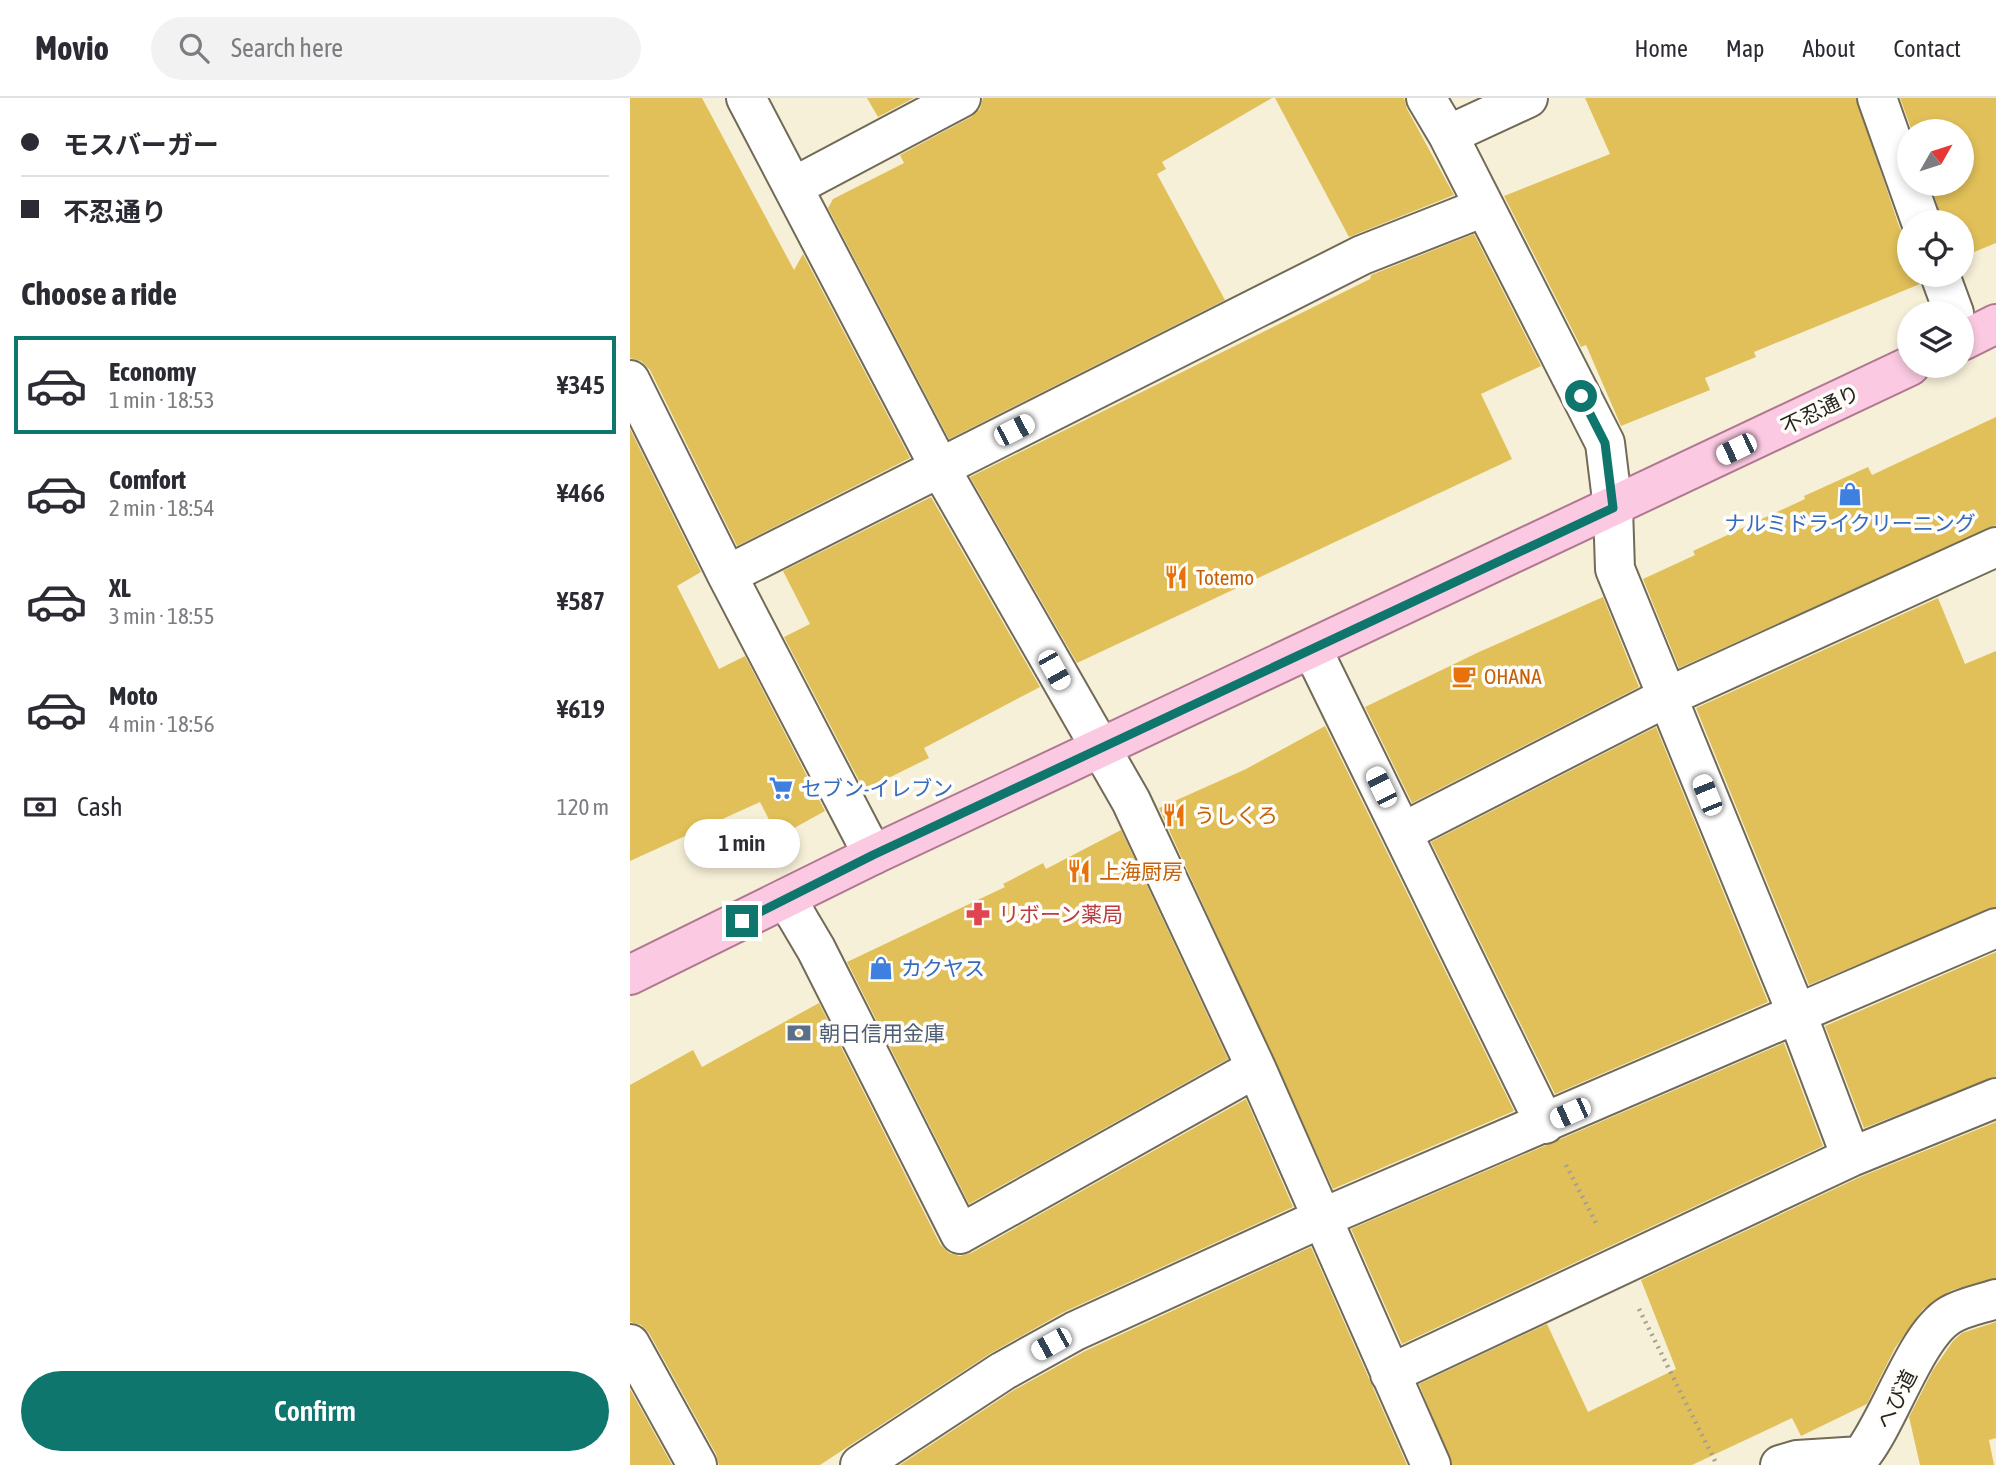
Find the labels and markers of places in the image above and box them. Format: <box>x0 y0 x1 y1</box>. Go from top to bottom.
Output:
shop icon: ナルミドライクリーニング <box>1836 480 1864 508</box>
place label: ナルミドライクリーニング <box>1724 511 1976 535</box>
restaurant icon: Totemo <box>1162 563 1190 591</box>
place label: Totemo <box>1196 565 1254 589</box>
cafe icon: OHANA <box>1450 662 1478 690</box>
place label: OHANA <box>1484 664 1542 688</box>
supermarket icon: セブン-イレブン <box>767 774 795 802</box>
place label: セブン-イレブン <box>801 776 953 800</box>
restaurant icon: うしくろ <box>1160 801 1188 829</box>
place label: うしくろ <box>1194 803 1278 827</box>
restaurant icon: 上海厨房 <box>1065 857 1093 885</box>
place label: 上海厨房 <box>1099 859 1183 883</box>
pharmacy icon: リボーン薬局 <box>964 900 992 928</box>
place label: リボーン薬局 <box>998 902 1123 926</box>
shop icon: カクヤス <box>867 954 895 982</box>
place label: カクヤス <box>901 956 985 980</box>
bank icon: 朝日信用金庫 <box>785 1019 813 1047</box>
place label: 朝日信用金庫 <box>819 1021 945 1045</box>

